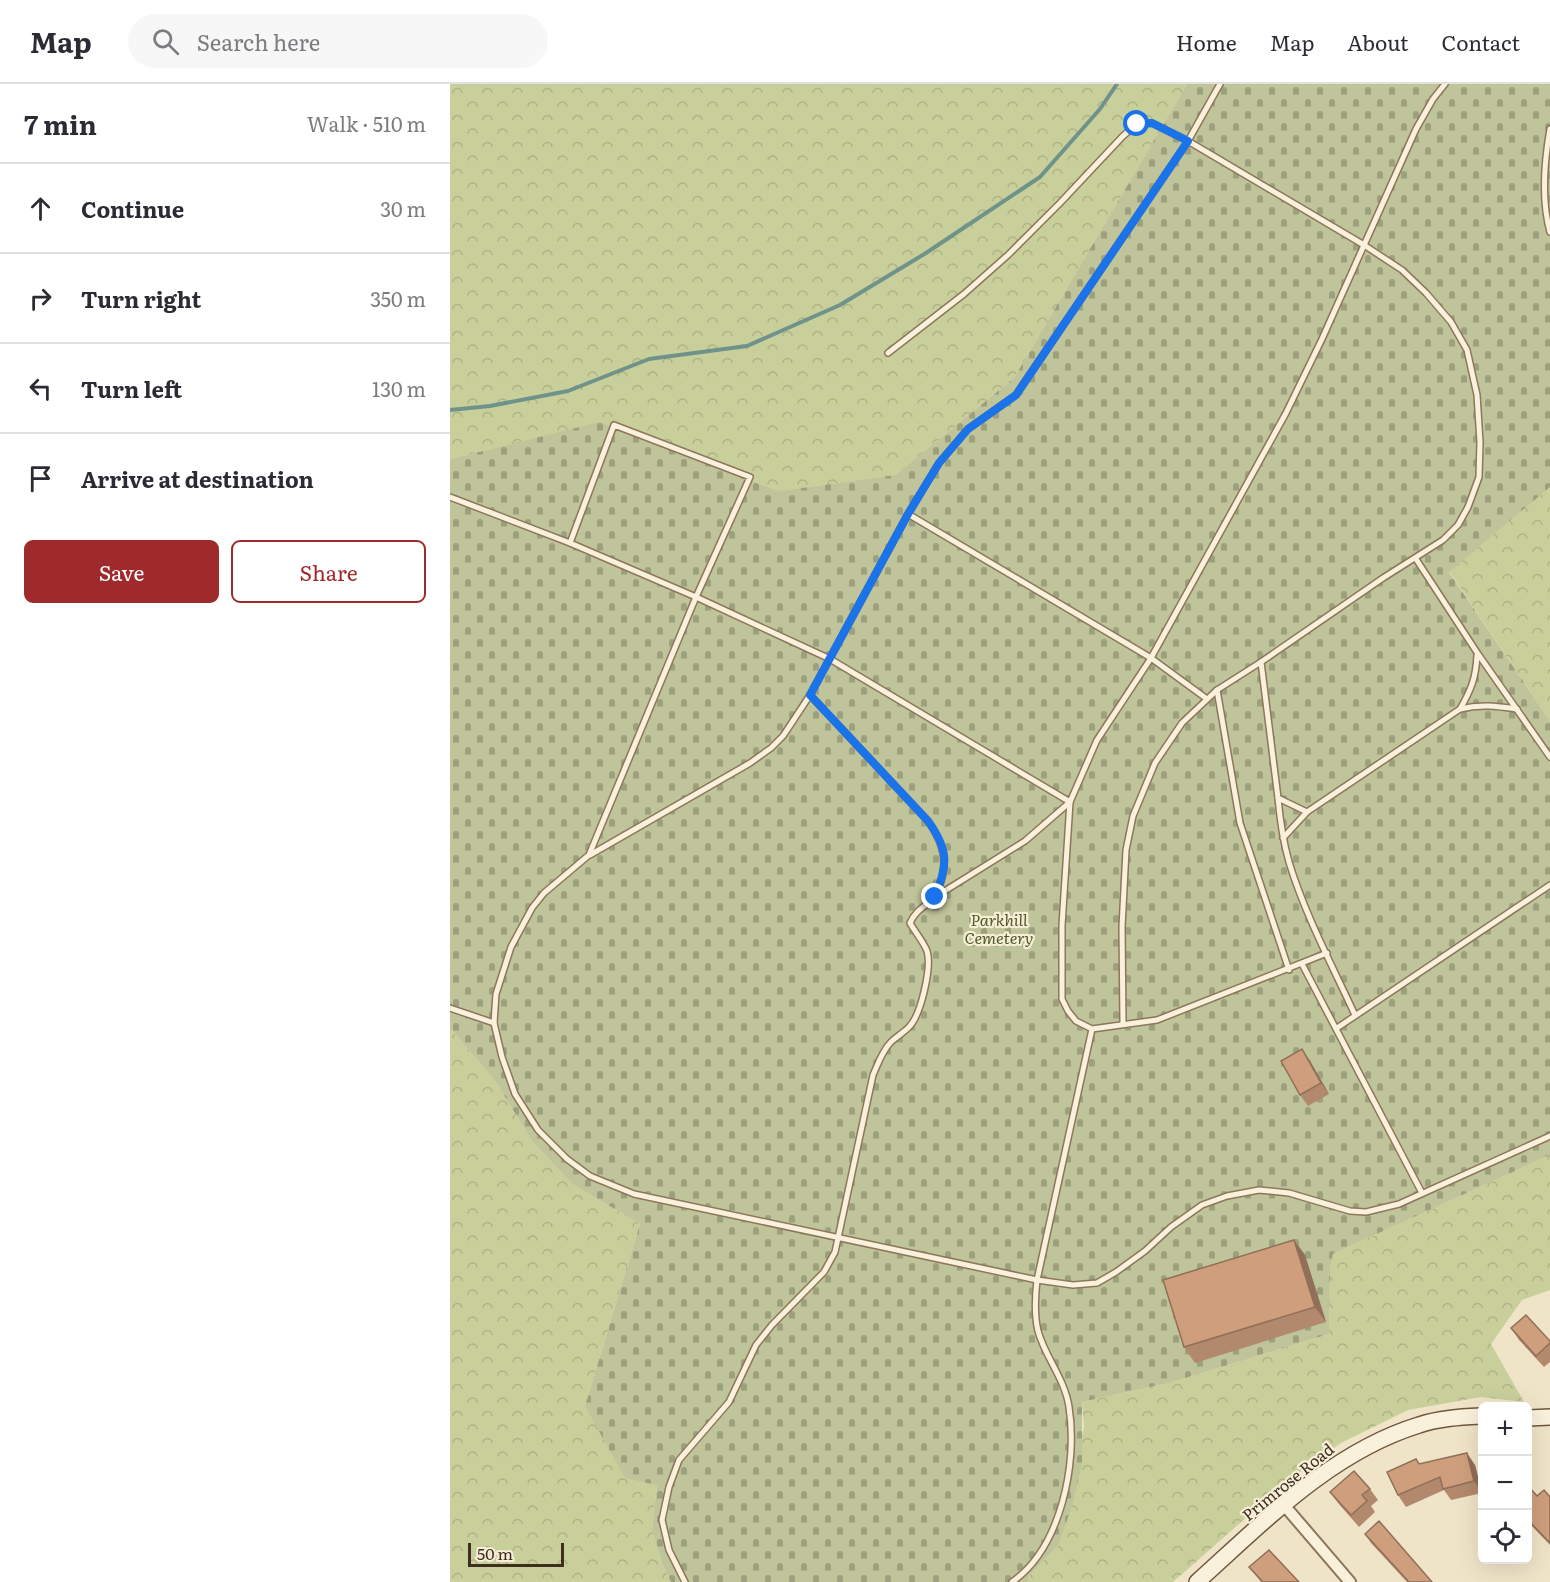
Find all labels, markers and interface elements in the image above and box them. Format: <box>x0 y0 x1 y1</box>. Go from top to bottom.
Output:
search box <box>128 14 548 68</box>
text: Map <box>30 20 92 62</box>
icon: search <box>149 25 182 58</box>
text: Search here <box>197 25 320 58</box>
text: Home <box>1176 26 1237 57</box>
text: Map <box>1270 26 1314 57</box>
text: About <box>1347 26 1409 57</box>
text: Contact <box>1442 26 1520 57</box>
text: 7 min <box>24 104 97 143</box>
text: Walk · 510 m <box>307 108 426 138</box>
route start <box>1123 110 1149 136</box>
icon: ahead <box>24 192 57 225</box>
text: Continue <box>81 192 184 225</box>
text: 30 m <box>380 193 426 223</box>
icon: right <box>24 282 57 315</box>
text: Turn right <box>81 282 201 315</box>
text: 350 m <box>370 283 426 313</box>
icon: left <box>24 372 57 405</box>
text: Turn left <box>81 372 182 405</box>
text: 130 m <box>372 373 426 403</box>
icon: arrive <box>24 462 57 495</box>
text: Arrive at destination <box>81 462 314 495</box>
button: Save <box>24 540 219 603</box>
button: Share <box>231 540 426 603</box>
route end <box>921 883 947 909</box>
park label: Parkhill Cemetery <box>965 907 1033 949</box>
map controls <box>1478 1402 1532 1564</box>
button: + <box>1478 1402 1532 1456</box>
street label: Primrose Road <box>1236 1437 1339 1526</box>
button: − <box>1478 1456 1532 1510</box>
button: locate <box>1478 1510 1532 1564</box>
scale bar <box>468 1540 564 1568</box>
text: 50 m <box>477 1541 513 1565</box>

